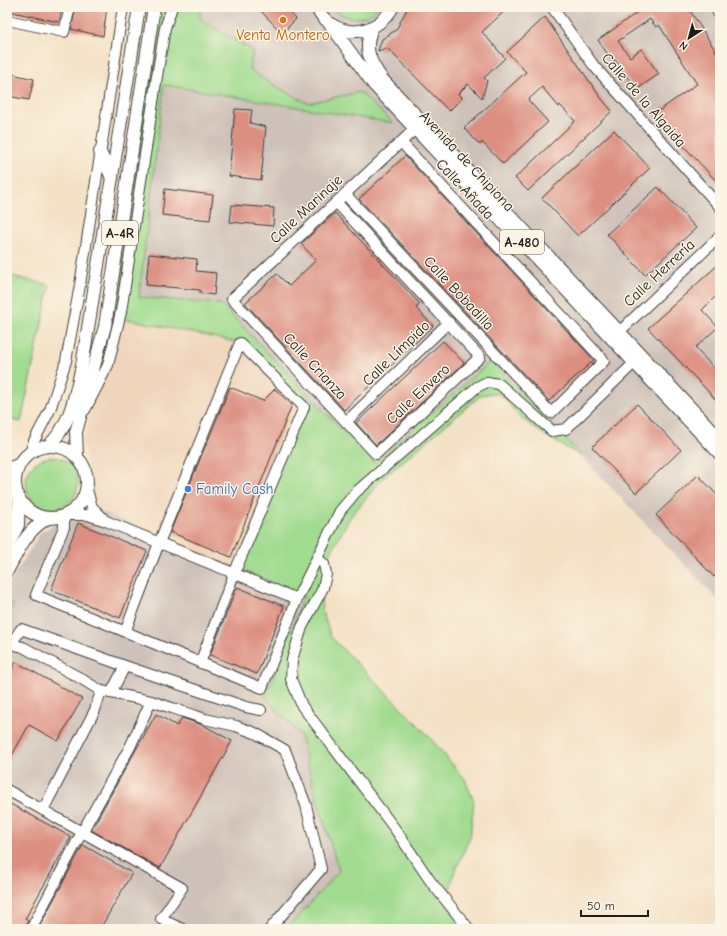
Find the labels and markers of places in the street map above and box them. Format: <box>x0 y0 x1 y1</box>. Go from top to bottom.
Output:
marker: Venta Montero <box>278 15 288 25</box>
place label: Venta Montero <box>236 26 330 44</box>
place label: Family Cash <box>196 480 274 498</box>
marker: Family Cash <box>183 484 193 494</box>

